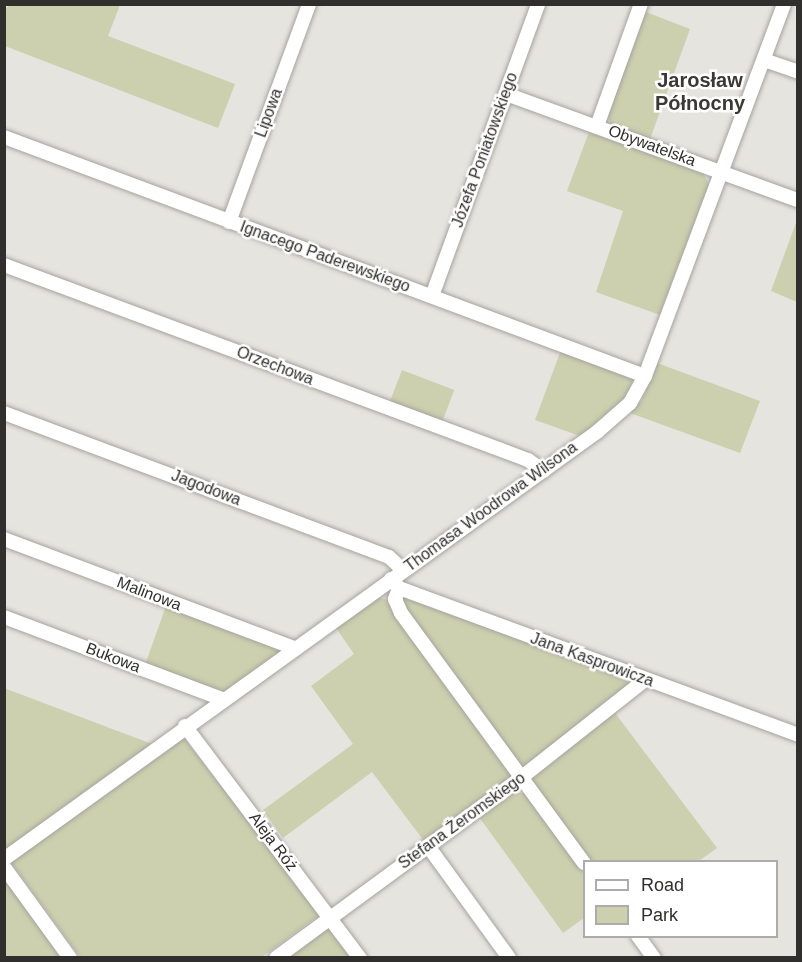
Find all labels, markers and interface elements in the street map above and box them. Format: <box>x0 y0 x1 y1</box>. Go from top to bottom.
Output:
district label: Jarosław Północny <box>655 68 745 115</box>
street label: Józefa Poniatowskiego <box>448 70 522 230</box>
street label: Lipowa <box>251 86 287 140</box>
street label: Obywatelska <box>606 121 698 171</box>
street label: Ignacego Paderewskiego <box>237 217 413 297</box>
street label: Orzechowa <box>234 343 316 389</box>
street label: Thomasa Woodrowa Wilsona <box>401 438 581 576</box>
street label: Jagodowa <box>169 466 243 510</box>
street label: Malinowa <box>114 573 184 615</box>
street label: Jana Kasprowicza <box>528 629 656 691</box>
street label: Bukowa <box>83 639 143 677</box>
street label: Stefana Żeromskiego <box>395 769 529 873</box>
street label: Aleja Róż <box>245 809 301 875</box>
legend <box>583 860 778 938</box>
text: Road <box>641 875 684 895</box>
text: Park <box>641 905 678 925</box>

